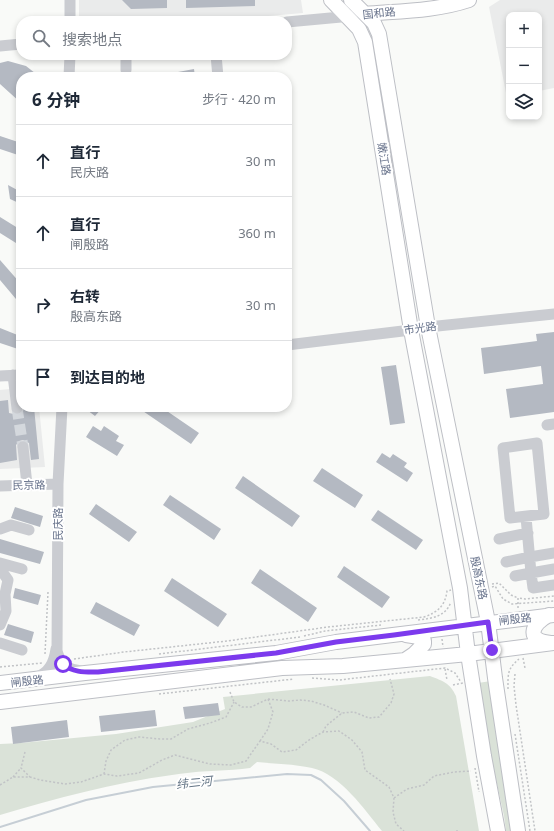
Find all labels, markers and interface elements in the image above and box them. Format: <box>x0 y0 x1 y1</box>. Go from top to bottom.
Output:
street label: 国和路 <box>362 3 396 22</box>
map controls <box>506 12 542 120</box>
button: + <box>506 12 542 48</box>
search box <box>16 16 292 60</box>
icon: search <box>30 27 52 49</box>
text: 搜索地点 <box>62 29 122 49</box>
button: − <box>506 48 542 84</box>
button: layers <box>506 84 542 120</box>
text: 6 分钟 <box>32 88 80 111</box>
text: 步行 · 420 m <box>202 90 276 108</box>
street label: 嫩江路 <box>375 141 394 176</box>
text: 直行 <box>70 142 100 162</box>
icon: ahead <box>32 150 54 172</box>
text: 30 m <box>246 152 276 170</box>
text: 民庆路 <box>70 163 109 181</box>
text: 直行 <box>70 214 100 234</box>
icon: ahead <box>32 222 54 244</box>
text: 360 m <box>238 224 276 242</box>
text: 闸殷路 <box>70 235 109 253</box>
text: 右转 <box>70 286 100 306</box>
icon: right <box>32 294 54 316</box>
text: 30 m <box>246 296 276 314</box>
text: 殷高东路 <box>70 307 122 325</box>
street label: 市光路 <box>403 318 437 337</box>
icon: arrive <box>32 366 54 388</box>
text: 到达目的地 <box>70 367 145 387</box>
street label: 民京路 <box>12 477 46 492</box>
street label: 民庆路 <box>50 508 65 541</box>
street label: 殷高东路 <box>468 555 491 601</box>
street label: 闸殷路 <box>498 609 532 628</box>
route end <box>483 641 501 659</box>
route start <box>54 655 72 673</box>
street label: 闸殷路 <box>10 671 44 690</box>
water label: 纬二河 <box>175 772 215 793</box>

